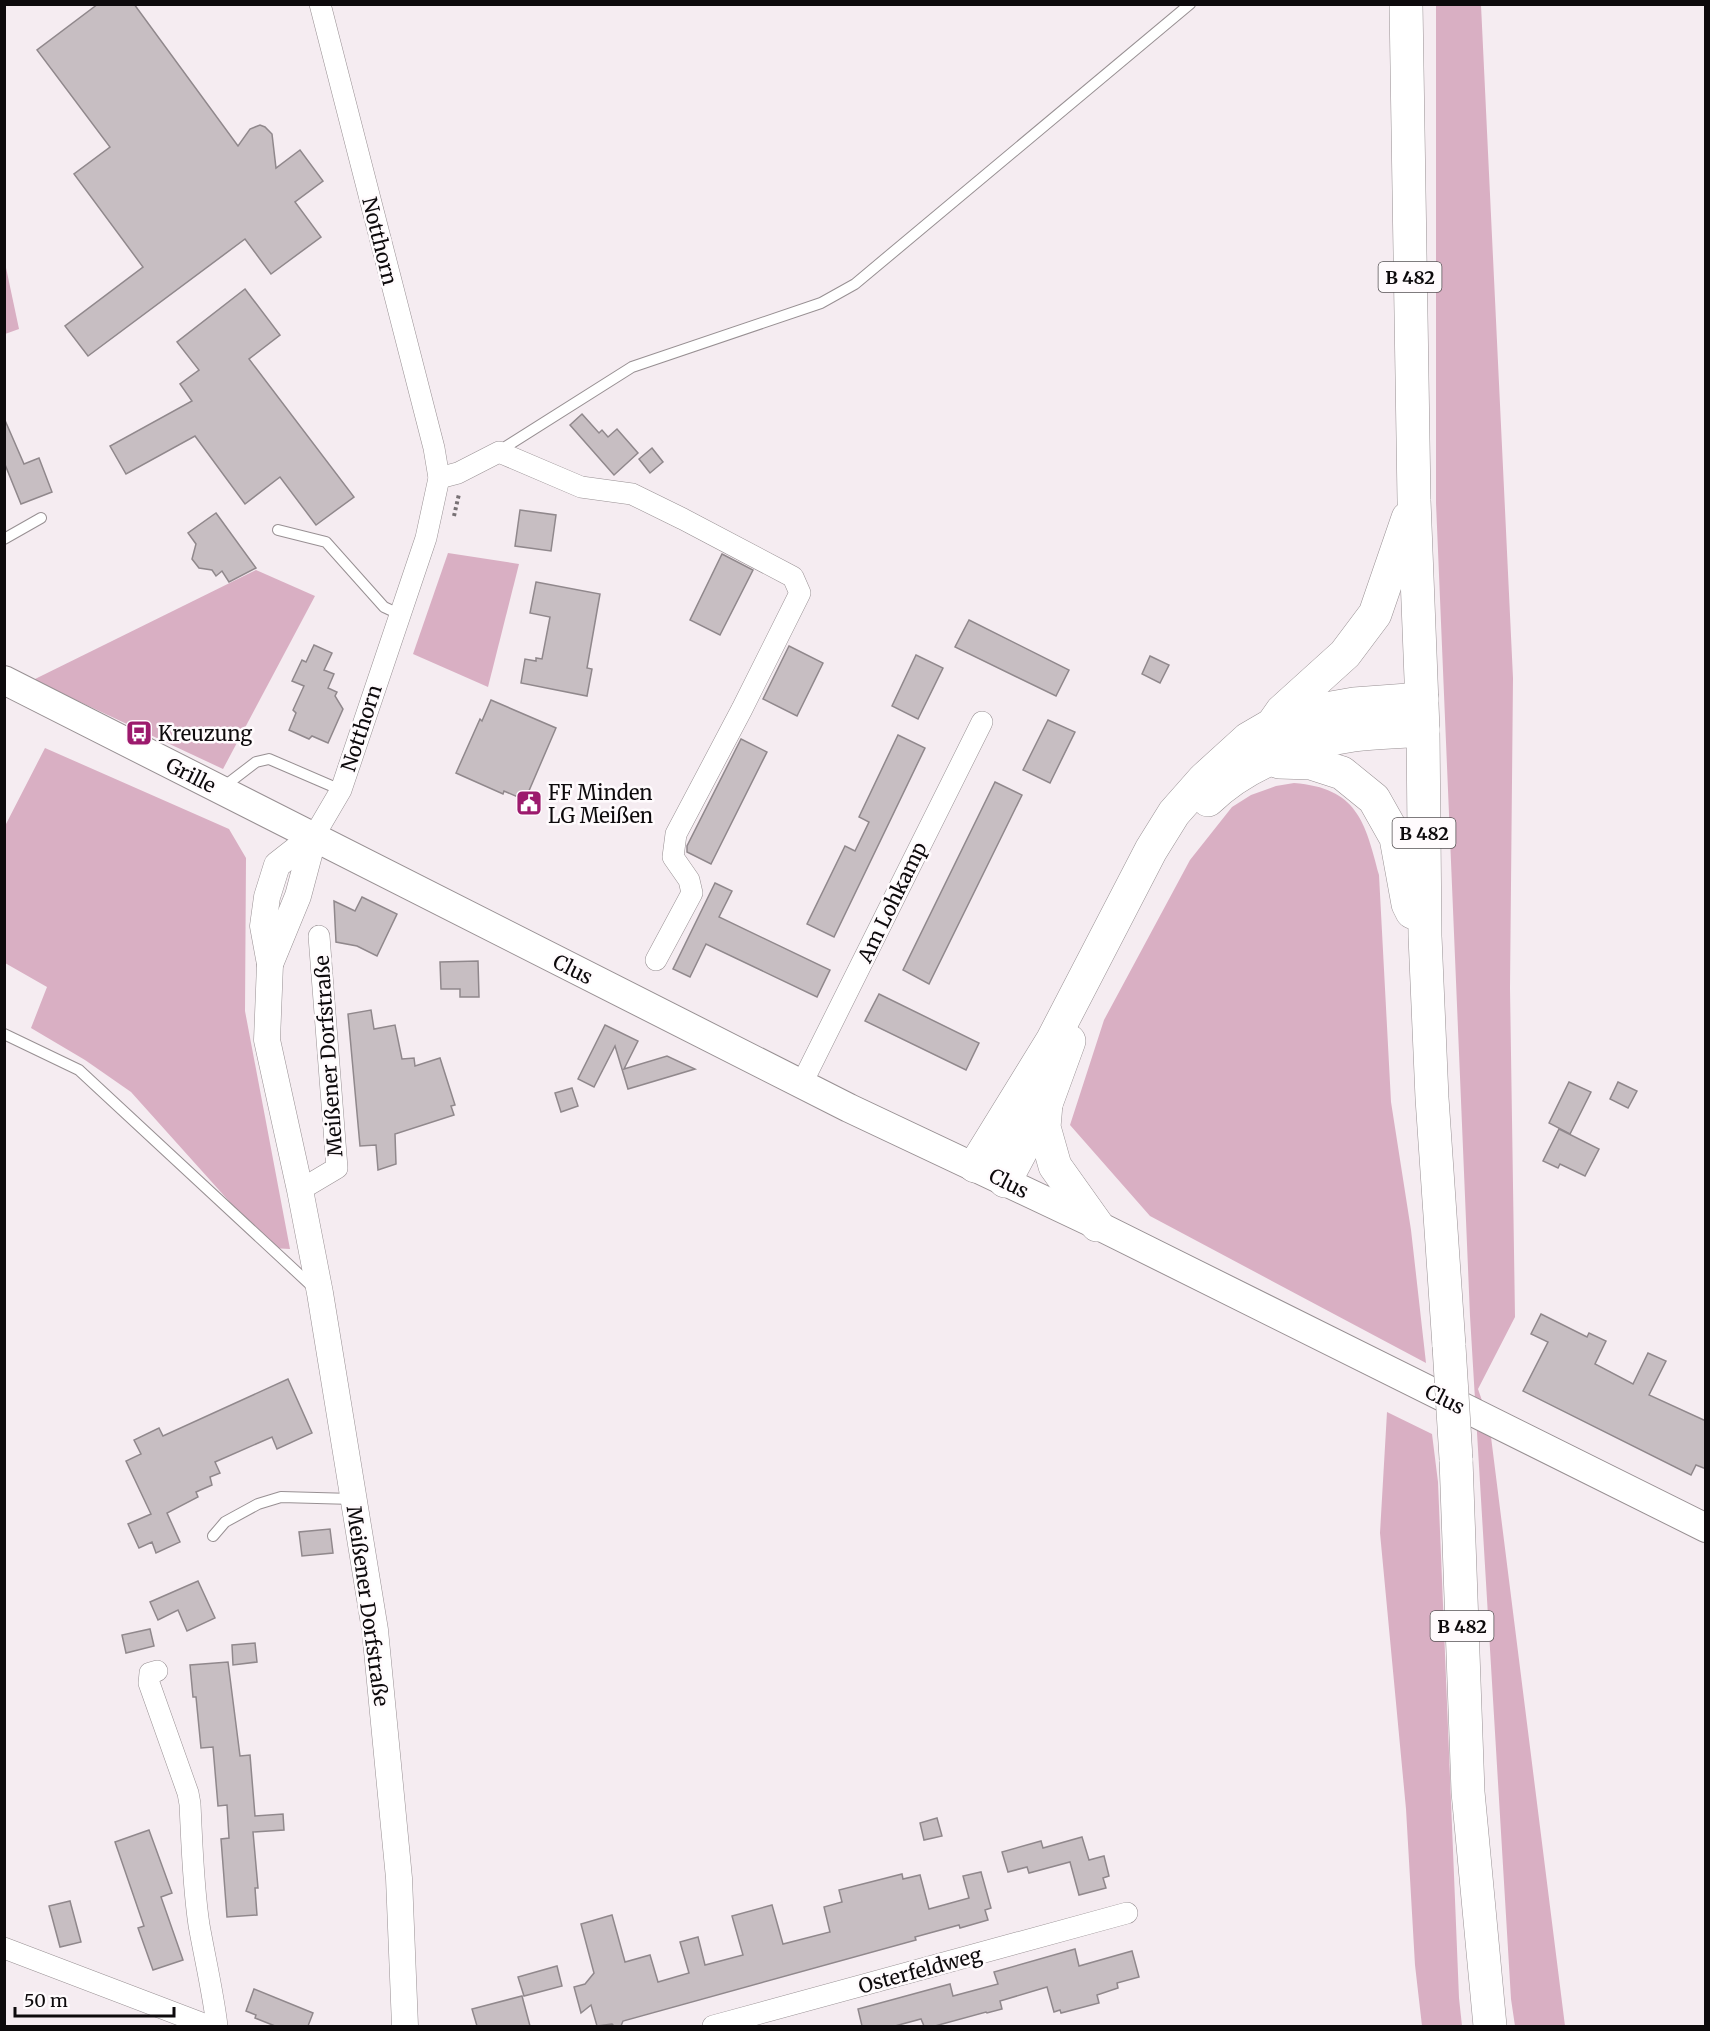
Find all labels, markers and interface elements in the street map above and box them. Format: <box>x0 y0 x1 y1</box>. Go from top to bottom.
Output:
street label: Notthorn <box>357 194 403 288</box>
road number: B 482 <box>1378 262 1442 292</box>
street label: Notthorn <box>335 682 387 774</box>
bus stop icon: Kreuzung <box>124 718 154 748</box>
place label: Kreuzung <box>158 721 252 746</box>
street label: Grille <box>162 752 220 798</box>
place label: FF Minden LG Meißen <box>548 780 653 828</box>
public building icon: FF Minden LG Meißen <box>514 788 544 818</box>
road number: B 482 <box>1392 818 1456 848</box>
street label: Am Lohkamp <box>852 838 932 967</box>
street label: Clus <box>549 948 597 990</box>
street label: Meißener Dorfstraße <box>308 954 348 1158</box>
street label: Clus <box>985 1162 1033 1204</box>
street label: Clus <box>1421 1378 1469 1420</box>
street label: Meißener Dorfstraße <box>342 1504 394 1708</box>
road number: B 482 <box>1430 1611 1494 1641</box>
street label: Osterfeldweg <box>856 1942 984 1998</box>
scale bar <box>15 1980 174 2018</box>
text: 50 m <box>24 1989 68 2012</box>

